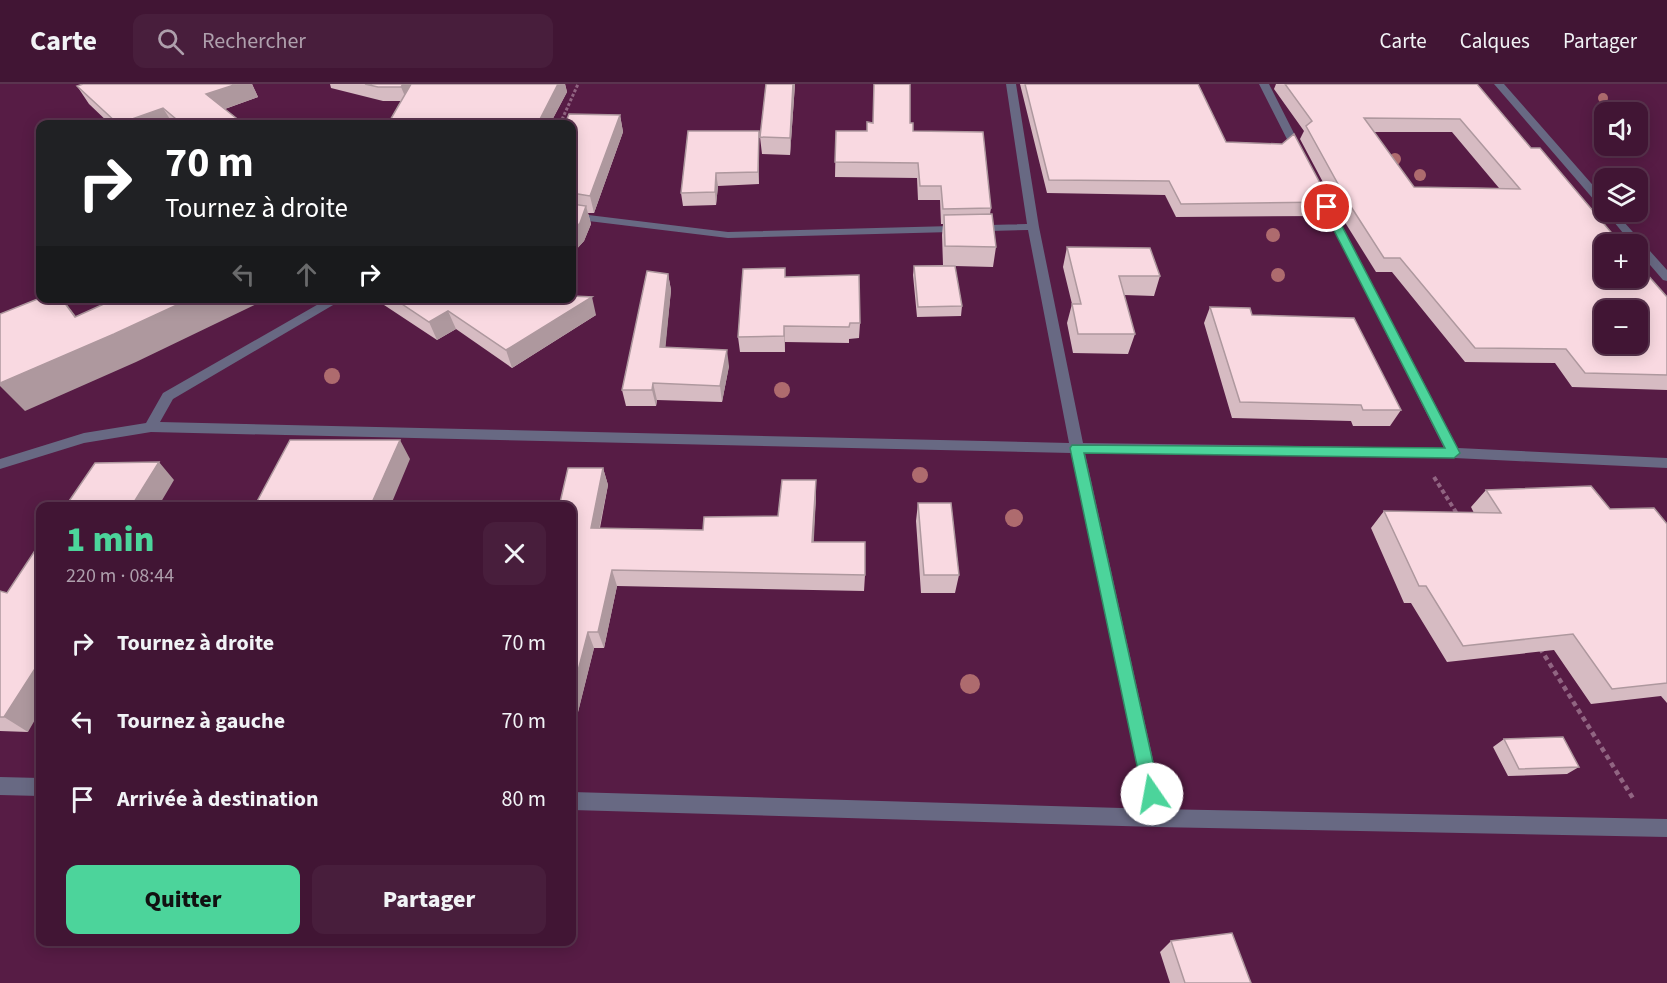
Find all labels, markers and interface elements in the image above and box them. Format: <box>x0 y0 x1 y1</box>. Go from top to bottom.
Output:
search box <box>133 14 553 68</box>
text: Carte <box>30 21 97 61</box>
icon: search <box>154 25 187 58</box>
text: Rechercher <box>202 25 306 57</box>
text: Carte <box>1380 26 1427 56</box>
text: Calques <box>1460 26 1530 56</box>
text: Partager <box>1563 26 1637 56</box>
map controls <box>1594 102 1648 354</box>
button: sound <box>1594 102 1648 156</box>
text: 70 m <box>165 133 254 193</box>
icon: right <box>66 144 144 222</box>
button: layers <box>1594 168 1648 222</box>
pin <box>1301 181 1352 232</box>
text: Tournez à droite <box>165 189 348 228</box>
icon: arrive <box>1310 190 1343 223</box>
button: + <box>1594 234 1648 288</box>
icon: left <box>227 258 260 291</box>
icon: ahead <box>290 258 323 291</box>
icon: right <box>353 258 386 291</box>
button: − <box>1594 300 1648 354</box>
text: 1 min <box>66 514 154 565</box>
button: close <box>483 522 546 585</box>
text: 220 m · 08:44 <box>66 562 174 590</box>
icon: right <box>66 627 99 660</box>
text: Tournez à droite <box>117 627 274 659</box>
text: 70 m <box>501 627 546 659</box>
icon: left <box>66 705 99 738</box>
text: Tournez à gauche <box>117 705 285 737</box>
text: 70 m <box>501 705 546 737</box>
position arrow <box>1120 762 1184 826</box>
icon: arrive <box>66 783 99 816</box>
text: Arrivée à destination <box>117 783 319 815</box>
text: 80 m <box>501 783 546 815</box>
button: Quitter <box>66 865 300 934</box>
button: Partager <box>312 865 546 934</box>

